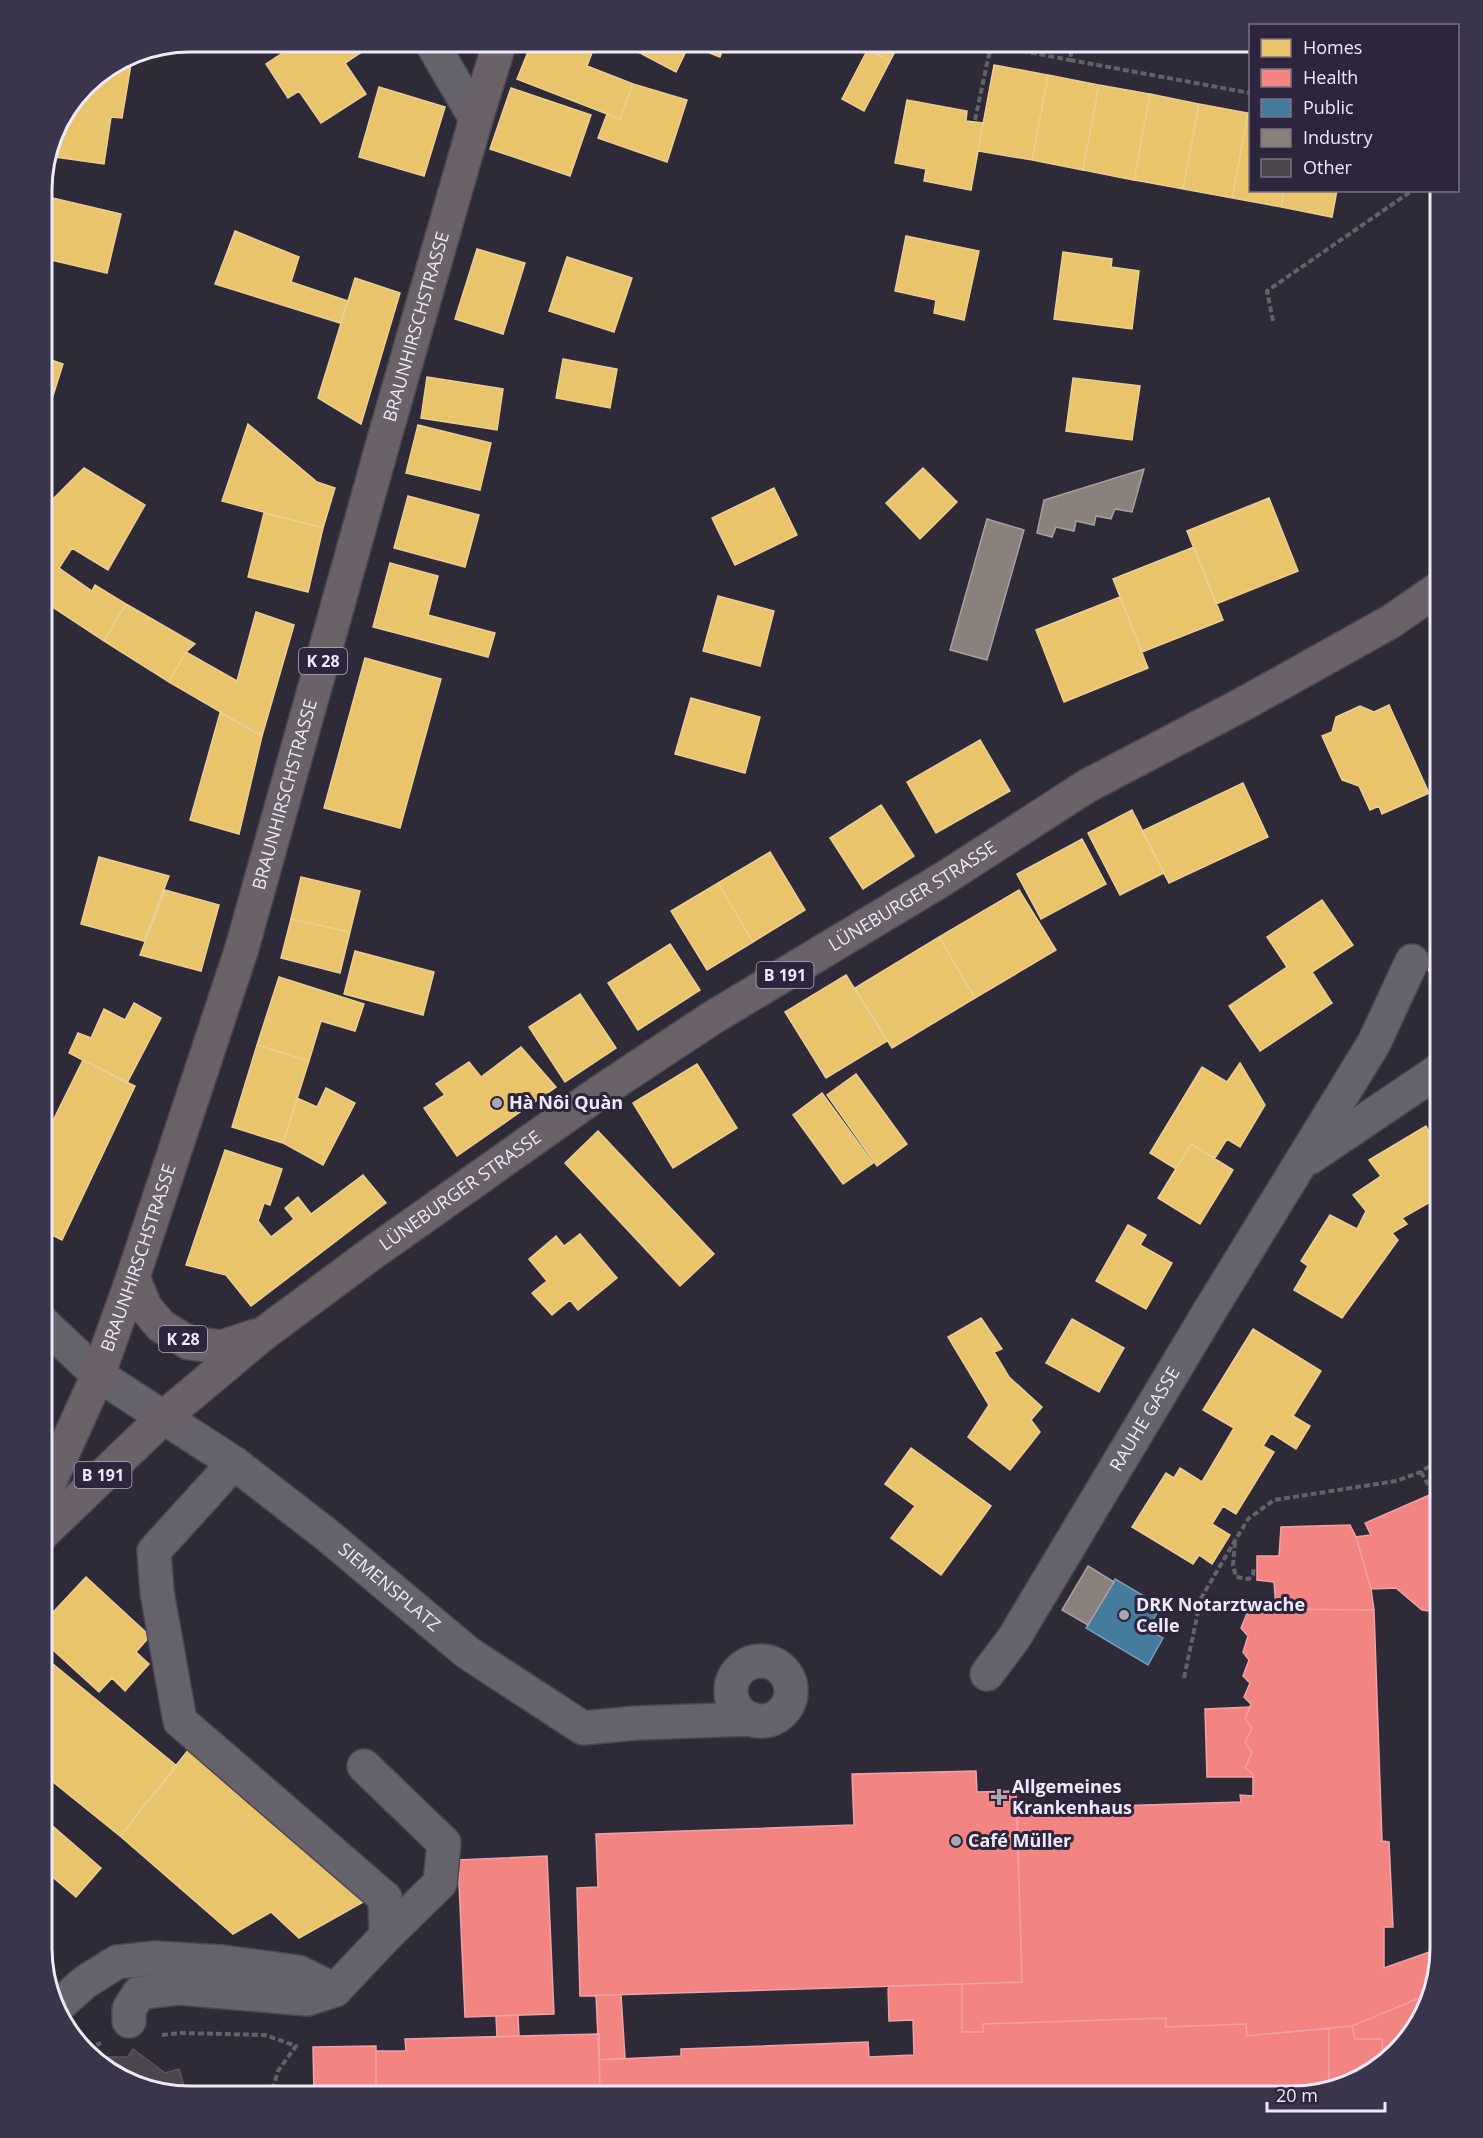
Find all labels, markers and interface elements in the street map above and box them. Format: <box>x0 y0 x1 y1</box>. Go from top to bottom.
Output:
legend <box>1249 24 1459 192</box>
text: Homes <box>1303 35 1362 59</box>
text: Health <box>1303 65 1358 89</box>
text: Public <box>1303 95 1354 119</box>
text: Industry <box>1303 125 1373 149</box>
text: Other <box>1303 155 1353 179</box>
street label: BRAUNHIRSCHSTRASSE <box>377 229 454 424</box>
road number: K 28 <box>299 648 347 674</box>
street label: BRAUNHIRSCHSTRASSE <box>246 696 322 892</box>
street label: LÜNEBURGER STRASSE <box>824 835 1001 956</box>
road number: B 191 <box>756 962 814 988</box>
place label: Hà Nôi Quàn <box>509 1090 623 1114</box>
marker: Hà Nôi Quàn <box>490 1096 504 1110</box>
street label: LÜNEBURGER STRASSE <box>374 1125 545 1256</box>
street label: BRAUNHIRSCHSTRASSE <box>94 1161 181 1355</box>
road number: K 28 <box>159 1326 207 1352</box>
street label: RAUHE GASSE <box>1103 1362 1185 1475</box>
road number: B 191 <box>74 1462 132 1488</box>
street label: SIEMENSPLATZ <box>334 1537 446 1636</box>
place label: DRK Notarztwache Celle <box>1136 1592 1305 1637</box>
marker: DRK Notarztwache Celle <box>1117 1608 1131 1622</box>
place label: Allgemeines Krankenhaus <box>1012 1774 1132 1819</box>
marker: Allgemeines Krankenhaus <box>990 1788 1008 1806</box>
place label: Café Müller <box>968 1828 1071 1852</box>
marker: Café Müller <box>949 1834 963 1848</box>
scale bar <box>1267 2075 1386 2113</box>
text: 20 m <box>1276 2083 1318 2107</box>

